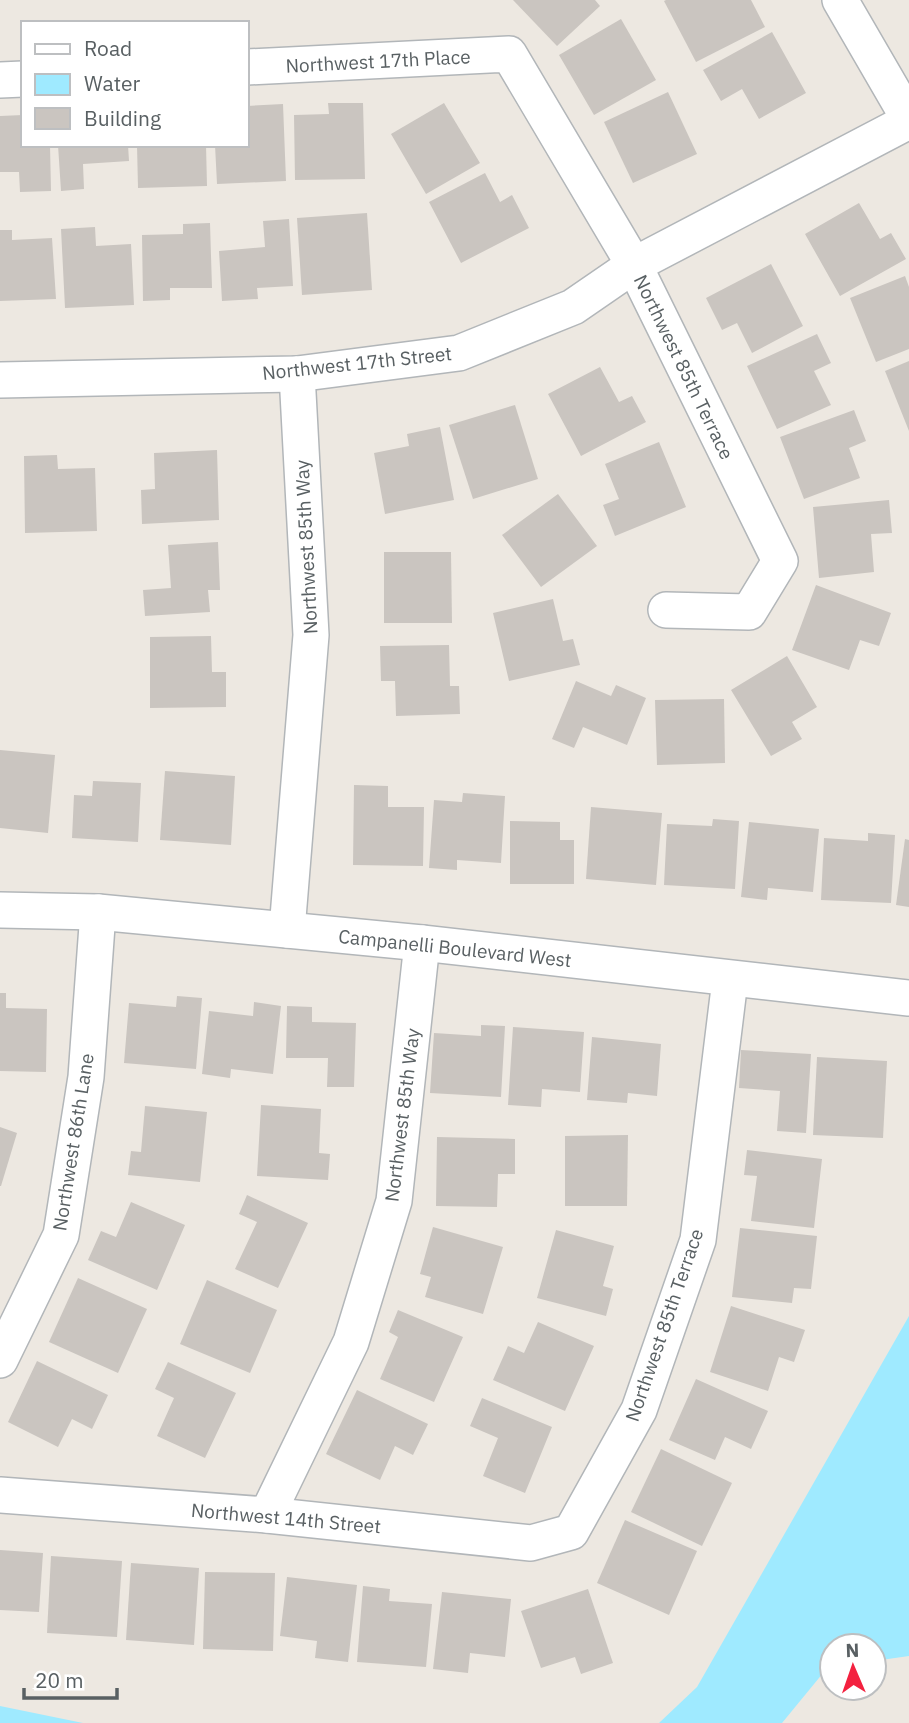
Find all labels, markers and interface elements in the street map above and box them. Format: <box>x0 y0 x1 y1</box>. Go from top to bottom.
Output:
legend <box>21 21 248 147</box>
text: Road <box>84 34 132 62</box>
street label: Northwest 17th Place <box>285 44 471 78</box>
text: Water <box>84 69 141 97</box>
text: Building <box>84 104 161 132</box>
street label: Northwest 85th Terrace <box>629 271 739 463</box>
street label: Northwest 17th Street <box>261 341 453 385</box>
street label: Northwest 85th Way <box>289 459 323 635</box>
street label: Campanelli Boulevard West <box>337 924 573 972</box>
street label: Northwest 85th Way <box>379 1026 425 1203</box>
street label: Northwest 86th Lane <box>47 1052 99 1232</box>
street label: Northwest 85th Terrace <box>620 1225 708 1425</box>
street label: Northwest 14th Street <box>190 1498 382 1538</box>
north arrow <box>818 1632 888 1702</box>
text: N <box>845 1638 860 1662</box>
scale bar <box>24 1656 117 1700</box>
text: 20 m <box>35 1666 84 1694</box>

